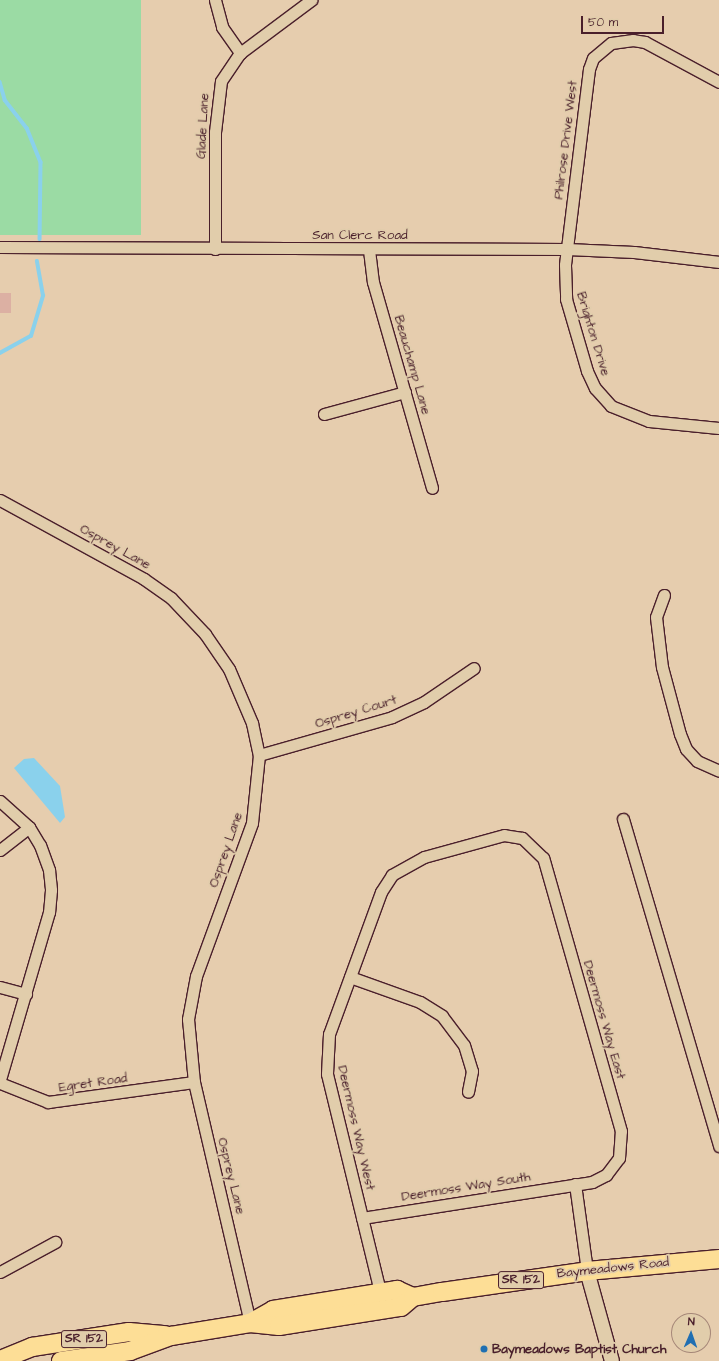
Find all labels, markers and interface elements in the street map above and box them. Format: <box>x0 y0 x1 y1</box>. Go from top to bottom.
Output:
scale bar <box>583 8 666 34</box>
text: 50 m <box>588 14 618 31</box>
street label: Philrose Drive West <box>551 80 581 200</box>
street label: Glade Lane <box>193 93 213 159</box>
street label: San Clerc Road <box>312 227 408 243</box>
street label: Brighton Drive <box>573 290 613 378</box>
street label: Beauchamp Lane <box>390 314 434 416</box>
street label: Osprey Lane <box>77 521 153 573</box>
street label: Osprey Court <box>313 692 399 732</box>
street label: Osprey Lane <box>206 811 246 889</box>
street label: Deermoss Way East <box>580 959 628 1081</box>
street label: Deermoss Way West <box>334 1064 378 1192</box>
street label: Egret Road <box>58 1070 128 1096</box>
street label: Osprey Lane <box>214 1136 248 1216</box>
street label: Deermoss Way South <box>400 1169 532 1205</box>
street label: Baymeadows Road <box>556 1254 670 1282</box>
road number: SR 152 <box>498 1270 544 1290</box>
north arrow <box>671 1313 711 1353</box>
text: N <box>688 1314 695 1329</box>
road number: SR 152 <box>61 1329 107 1349</box>
place label: Baymeadows Baptist Church <box>492 1341 666 1357</box>
marker: Baymeadows Baptist Church <box>479 1344 489 1354</box>

